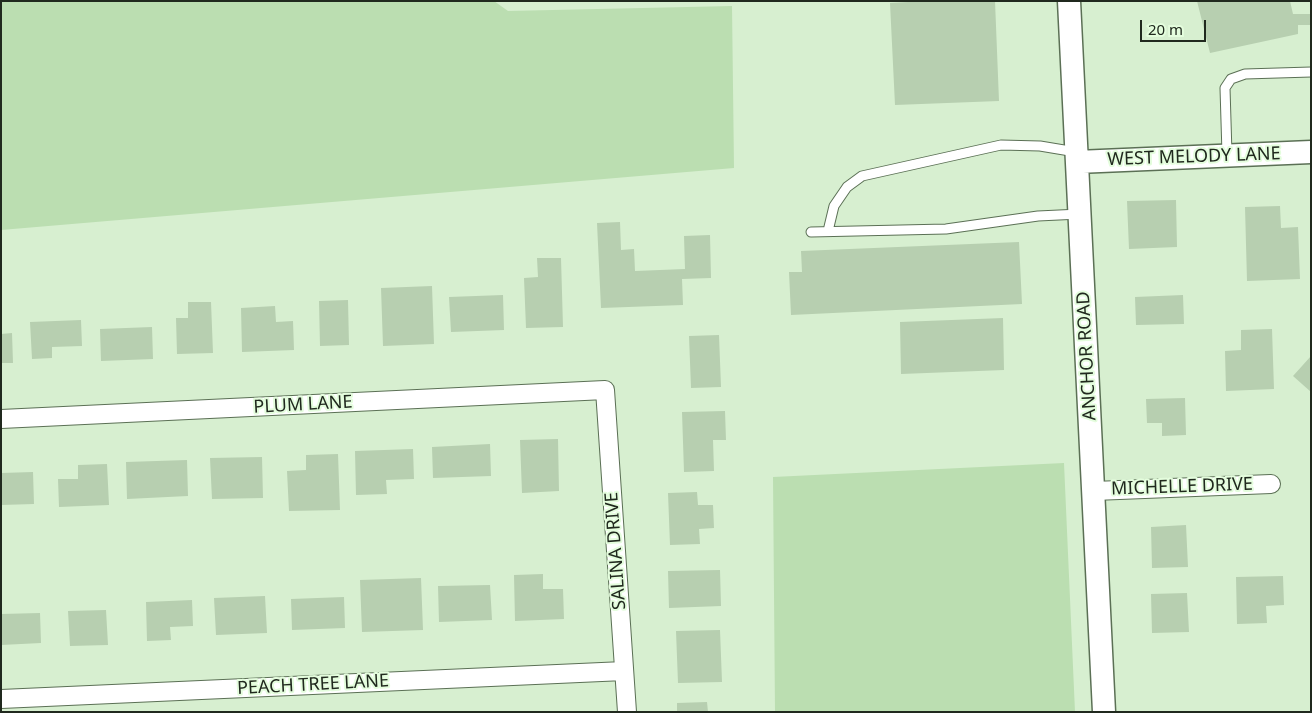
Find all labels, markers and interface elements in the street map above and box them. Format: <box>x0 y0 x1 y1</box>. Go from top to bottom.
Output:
scale bar <box>1142 10 1208 42</box>
text: 20 m <box>1148 19 1183 39</box>
street label: WEST MELODY LANE <box>1107 143 1281 171</box>
street label: ANCHOR ROAD <box>1073 291 1101 421</box>
street label: PLUM LANE <box>253 392 353 418</box>
street label: MICHELLE DRIVE <box>1111 474 1253 500</box>
street label: SALINA DRIVE <box>601 491 631 611</box>
street label: PEACH TREE LANE <box>237 670 389 700</box>

